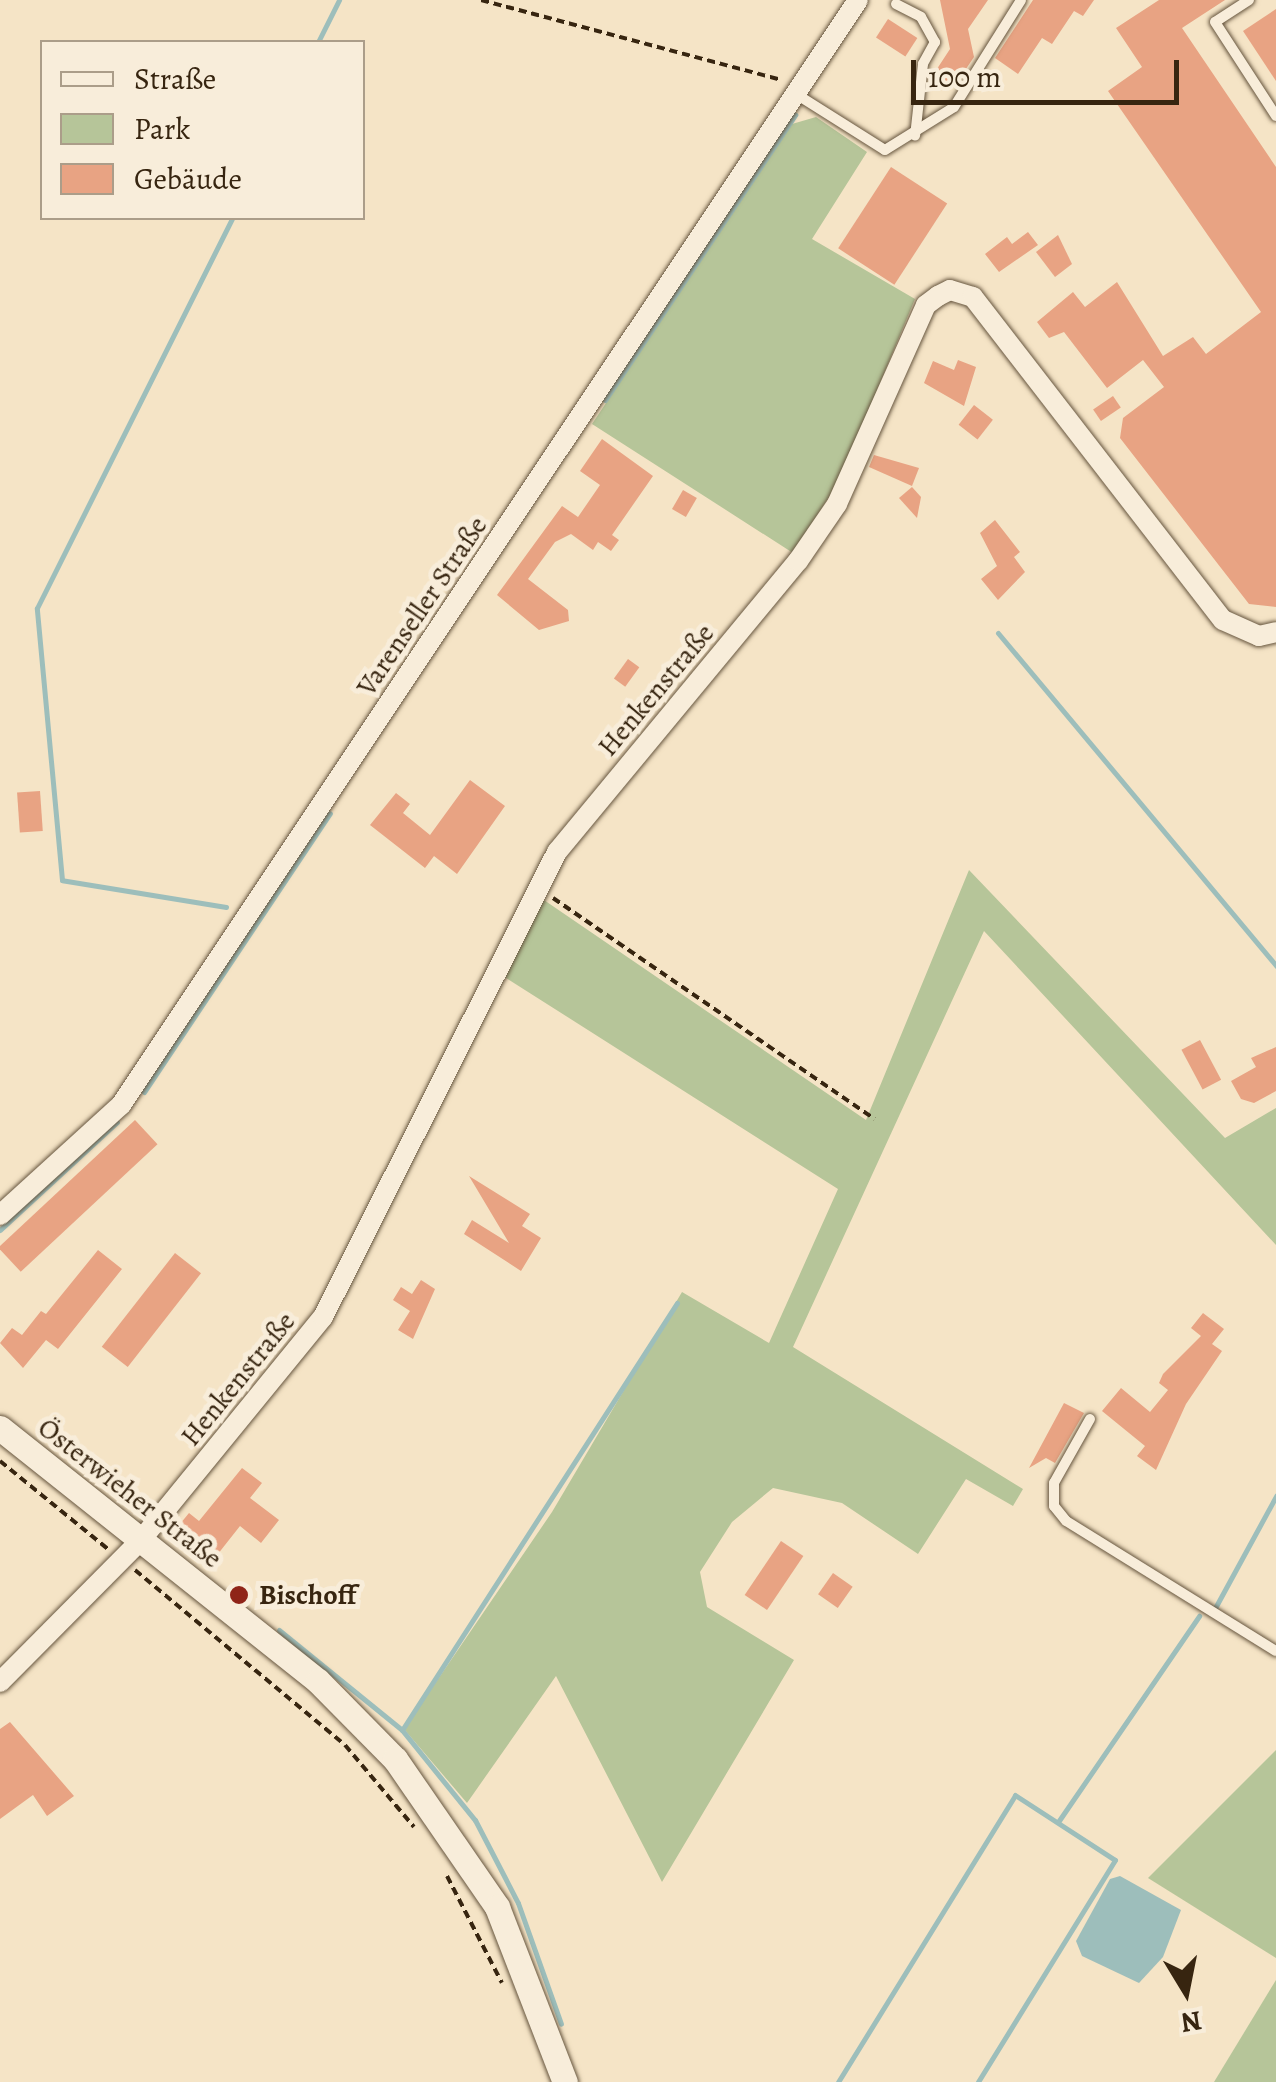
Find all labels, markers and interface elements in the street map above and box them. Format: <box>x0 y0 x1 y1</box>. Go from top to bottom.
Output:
legend <box>40 40 365 220</box>
scale bar <box>916 40 1184 102</box>
text: 100 m <box>928 57 1001 97</box>
text: Straße <box>134 59 216 99</box>
text: Park <box>134 109 190 149</box>
text: Gebäude <box>134 159 242 199</box>
street label: Varenseller Straße <box>350 510 494 702</box>
street label: Henkenstraße <box>591 617 721 763</box>
street label: Henkenstraße <box>174 1305 302 1453</box>
street label: Österwieher Straße <box>31 1411 229 1575</box>
place label: Bischoff <box>259 1578 356 1612</box>
marker: Bischoff <box>228 1584 250 1606</box>
north arrow <box>1136 1942 1236 2042</box>
text: N <box>1178 2001 1205 2042</box>

